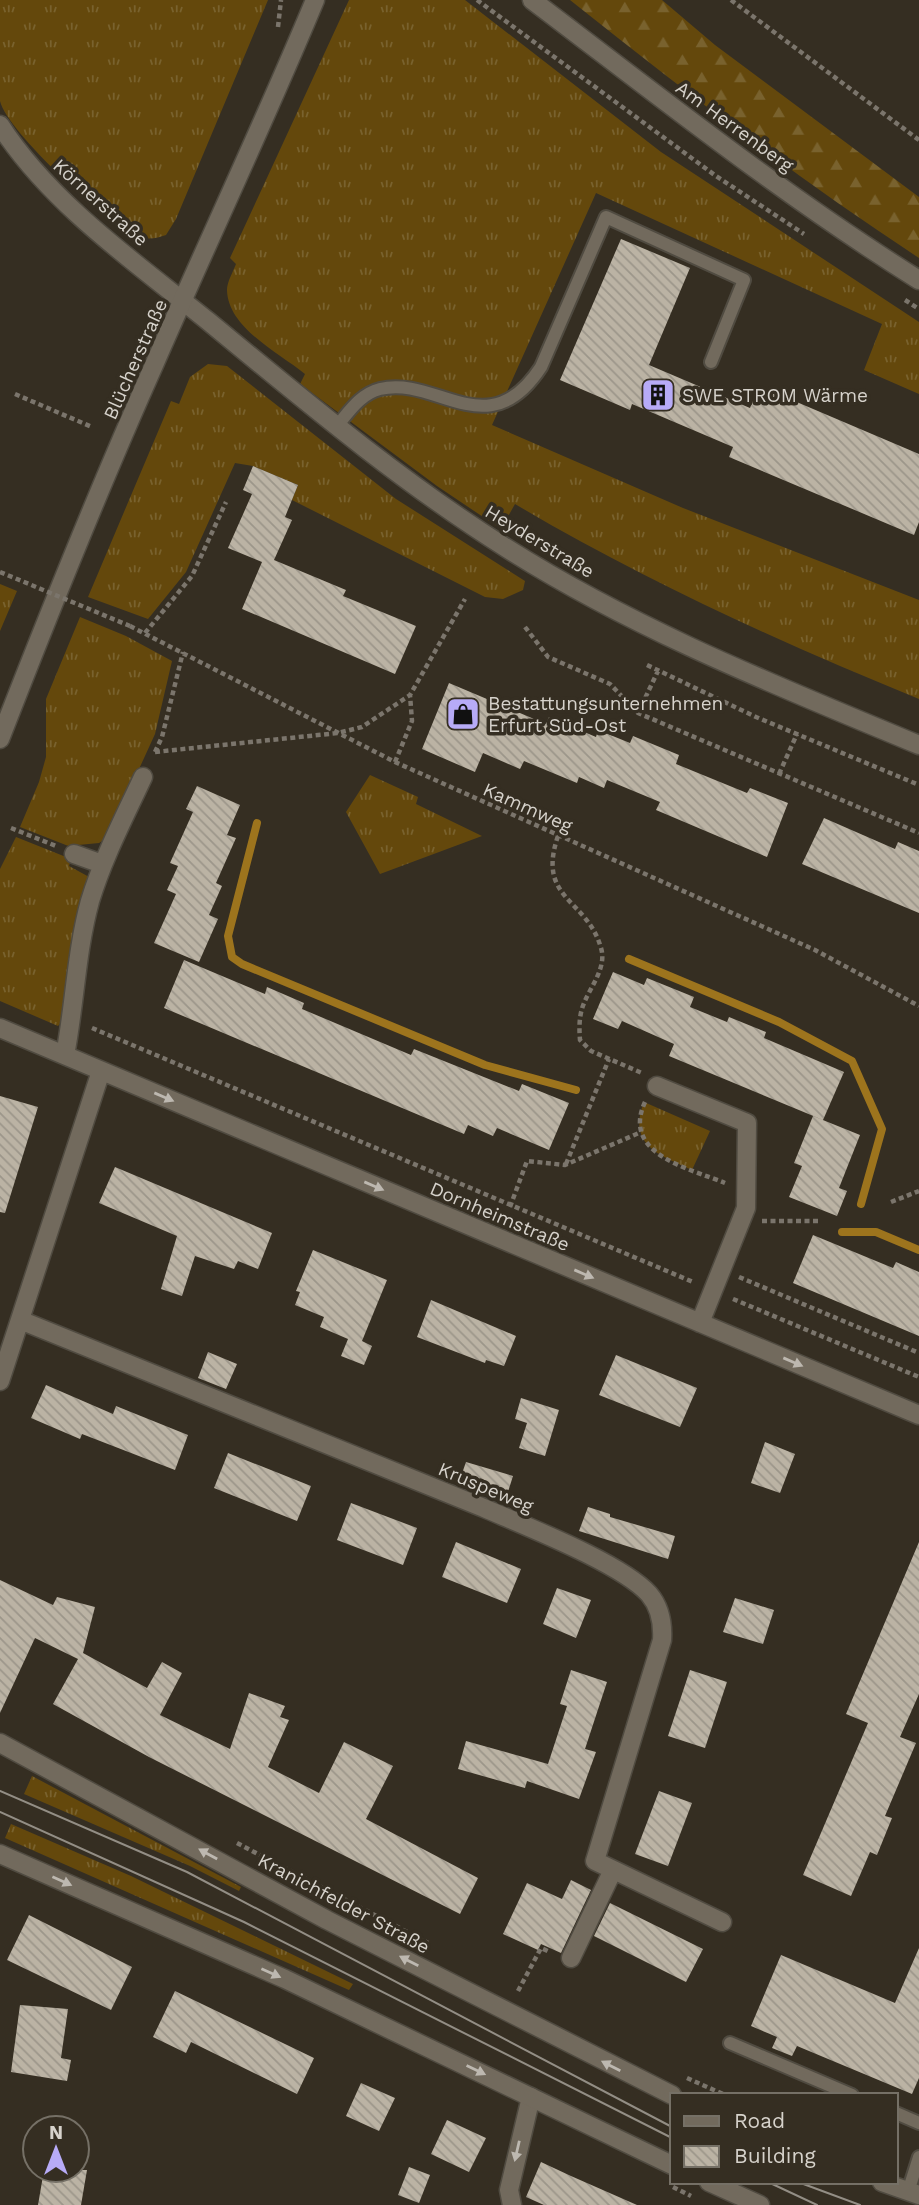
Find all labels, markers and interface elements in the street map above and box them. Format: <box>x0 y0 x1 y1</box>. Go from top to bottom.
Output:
street label: Am Herrenberg <box>671 76 799 177</box>
street label: Körnerstraße <box>48 154 153 251</box>
street label: Blücherstraße <box>99 295 172 423</box>
building icon: SWE STROM Wärme <box>639 376 677 414</box>
place label: SWE STROM Wärme <box>682 384 868 407</box>
street label: Heyderstraße <box>481 500 598 583</box>
place label: Bestattungsunternehmen Erfurt Süd-Ost <box>488 692 723 737</box>
shop icon: Bestattungsunternehmen Erfurt Süd-Ost <box>444 695 482 733</box>
street label: Kammweg <box>479 777 577 838</box>
one-way arrow <box>154 1092 175 1103</box>
street label: Dornheimstraße <box>427 1177 573 1256</box>
one-way arrow <box>364 1180 385 1191</box>
one-way arrow <box>573 1269 594 1280</box>
one-way arrow <box>783 1357 804 1368</box>
street label: Kruspeweg <box>435 1457 538 1518</box>
one-way arrow <box>198 1848 218 1860</box>
street label: Kranichfelder Straße <box>254 1848 434 1959</box>
one-way arrow <box>52 1876 73 1887</box>
one-way arrow <box>398 1956 418 1968</box>
one-way arrow <box>260 1968 281 1979</box>
one-way arrow <box>601 2060 621 2071</box>
one-way arrow <box>466 2064 486 2076</box>
legend <box>670 2093 898 2184</box>
text: Road <box>734 2108 785 2133</box>
north arrow <box>21 2114 91 2184</box>
text: N <box>49 2121 63 2144</box>
one-way arrow <box>512 2140 523 2162</box>
text: Building <box>734 2143 816 2168</box>

